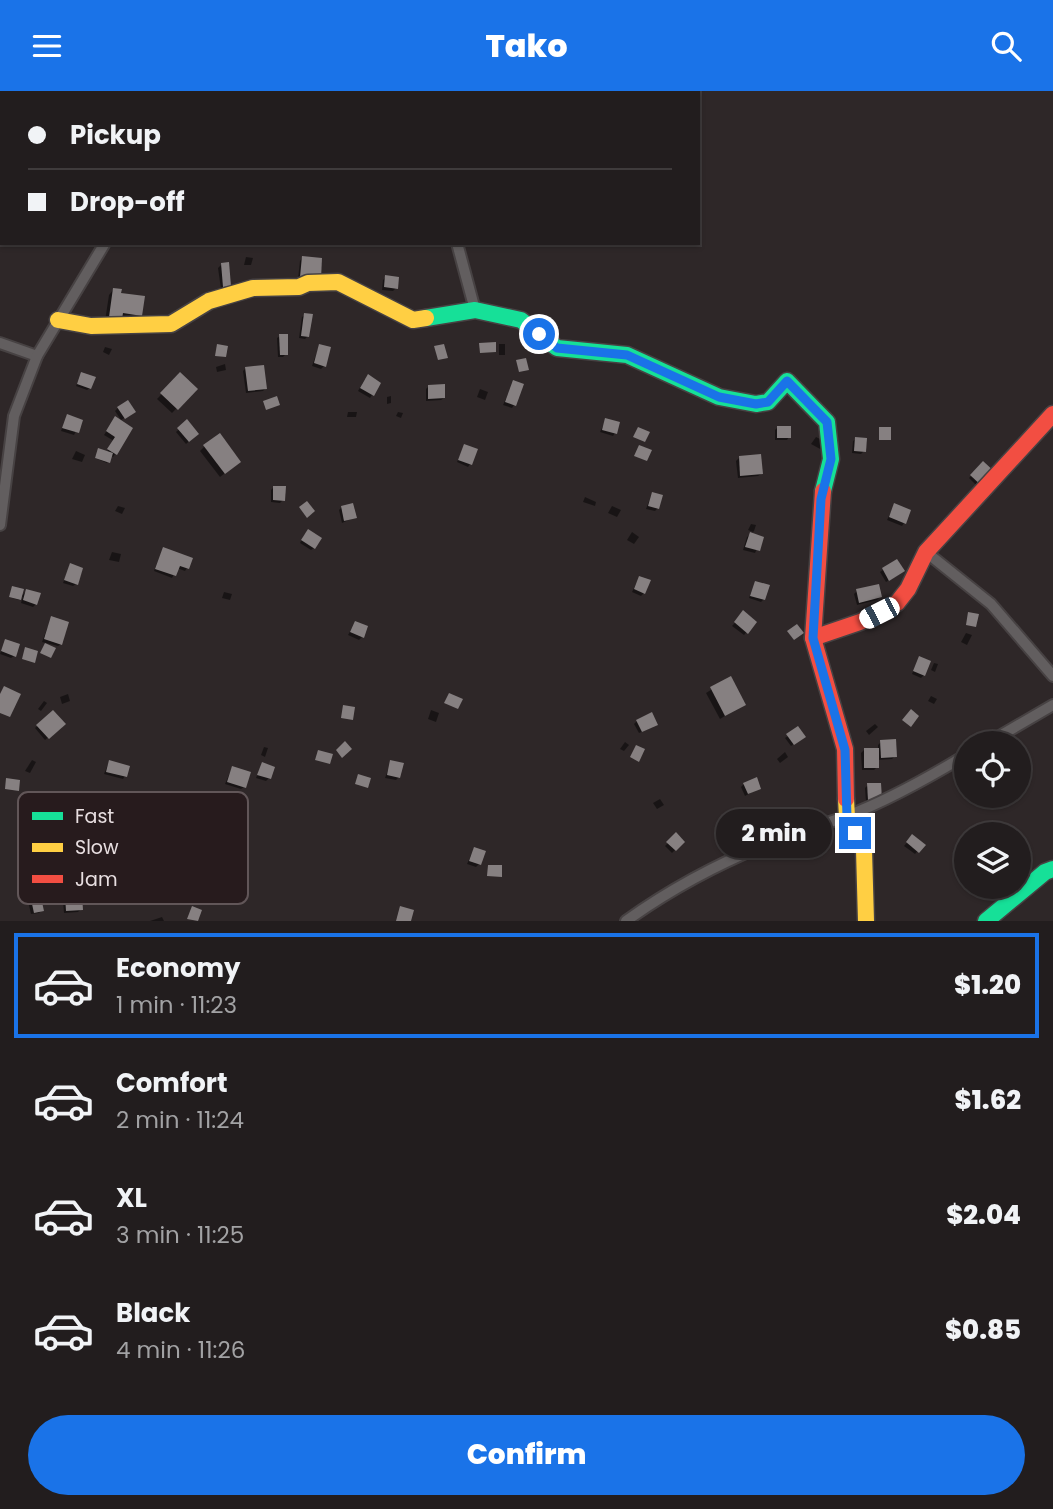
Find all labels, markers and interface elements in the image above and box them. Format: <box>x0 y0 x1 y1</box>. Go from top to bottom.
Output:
text: Tako <box>485 23 568 68</box>
icon: menu <box>28 27 66 65</box>
icon: search <box>987 27 1025 65</box>
text: Pickup <box>70 117 161 153</box>
text: Drop-off <box>70 184 185 220</box>
route start <box>523 318 555 350</box>
car <box>856 594 903 632</box>
map controls <box>954 731 1031 899</box>
button: locate <box>954 731 1031 808</box>
legend <box>18 792 248 904</box>
text: Fast <box>75 803 114 830</box>
callout: 2 min <box>715 809 830 857</box>
text: 2 min <box>742 817 806 849</box>
route end <box>839 817 871 849</box>
button: layers <box>954 822 1031 899</box>
text: Slow <box>75 834 119 861</box>
text: Jam <box>75 866 117 893</box>
text: Economy <box>116 950 240 986</box>
icon: car <box>32 954 95 1017</box>
text: $1.20 <box>954 967 1021 1003</box>
text: 1 min · 11:23 <box>116 989 237 1021</box>
text: Comfort <box>116 1065 228 1101</box>
icon: car <box>32 1069 95 1132</box>
text: $1.62 <box>955 1082 1021 1118</box>
text: 2 min · 11:24 <box>116 1104 244 1136</box>
text: XL <box>116 1180 147 1216</box>
icon: car <box>32 1184 95 1247</box>
text: $2.04 <box>946 1197 1021 1233</box>
text: 3 min · 11:25 <box>116 1219 244 1251</box>
text: Black <box>116 1295 190 1331</box>
icon: car <box>32 1299 95 1362</box>
text: $0.85 <box>945 1312 1021 1348</box>
text: 4 min · 11:26 <box>116 1334 245 1366</box>
button: Confirm <box>28 1415 1025 1495</box>

